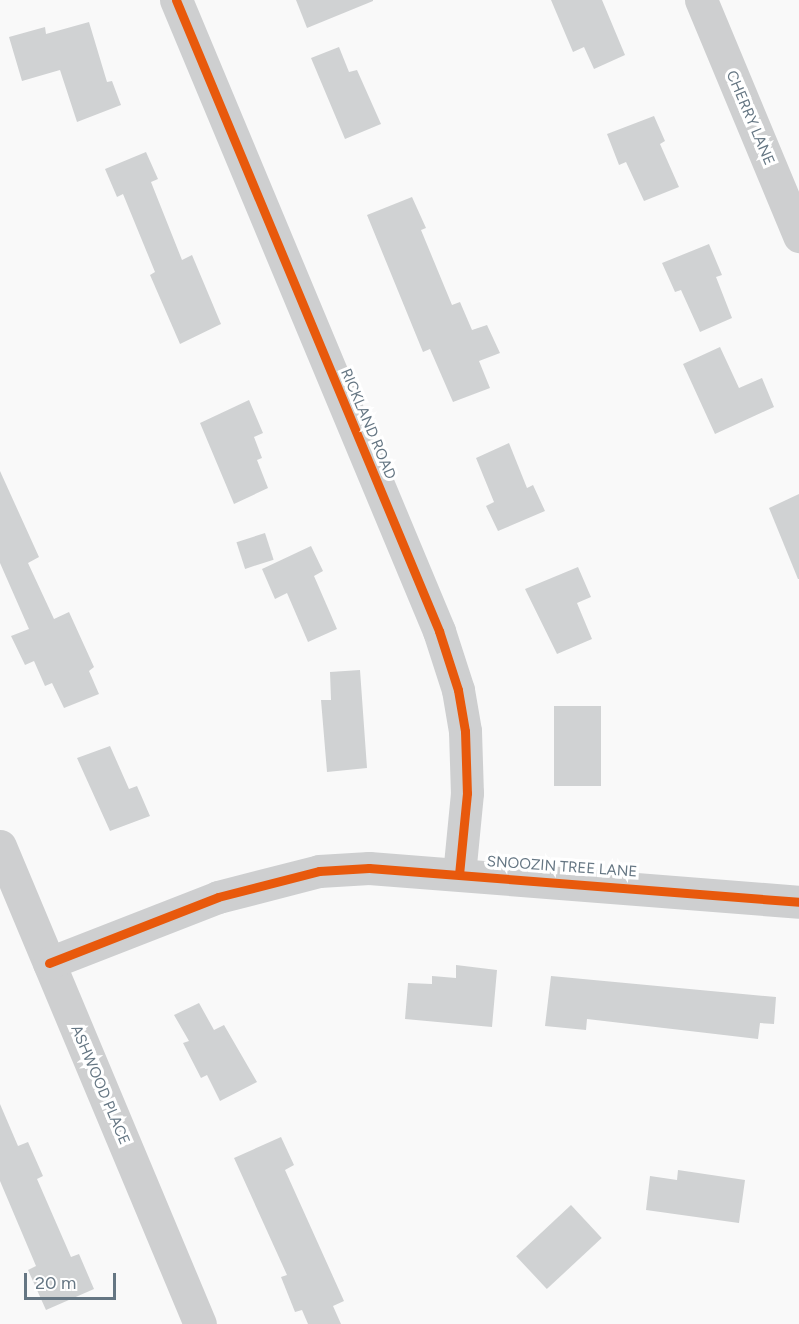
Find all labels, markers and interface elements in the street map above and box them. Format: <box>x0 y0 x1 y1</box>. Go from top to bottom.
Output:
street label: CHERRY LANE <box>722 68 778 168</box>
street label: RICKLAND ROAD <box>337 366 399 482</box>
street label: SNOOZIN TREE LANE <box>486 853 638 881</box>
street label: ASHWOOD PLACE <box>67 1022 133 1148</box>
scale bar <box>27 1261 118 1299</box>
text: 20 m <box>35 1272 76 1294</box>

